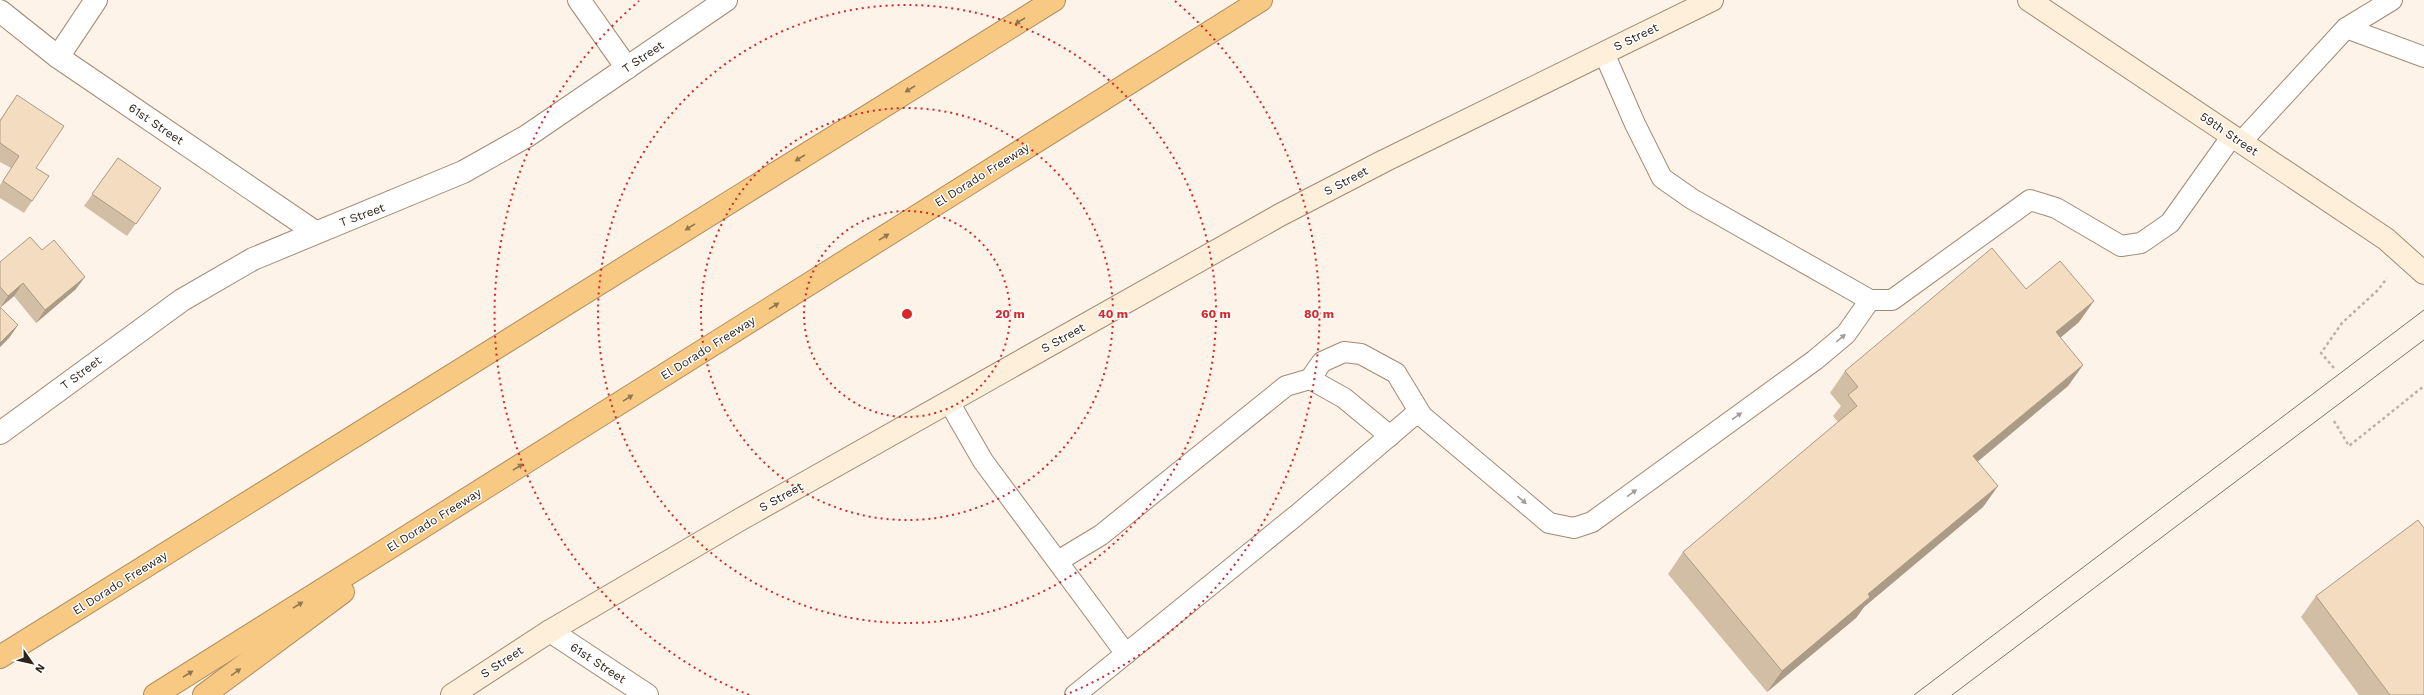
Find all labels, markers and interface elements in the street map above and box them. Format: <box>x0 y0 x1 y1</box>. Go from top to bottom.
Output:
one-way arrow <box>1015 17 1026 24</box>
street label: S Street <box>1611 20 1661 54</box>
street label: T Street <box>620 38 666 76</box>
one-way arrow <box>904 86 916 93</box>
street label: 61st Street <box>126 100 186 148</box>
street label: 59th Street <box>2197 109 2261 159</box>
street label: El Dorado Freeway <box>932 140 1033 210</box>
one-way arrow <box>794 155 806 162</box>
street label: S Street <box>1322 164 1370 198</box>
street label: T Street <box>337 200 387 230</box>
one-way arrow <box>685 223 695 231</box>
one-way arrow <box>879 233 889 241</box>
one-way arrow <box>768 303 779 310</box>
centre of rings <box>900 307 914 321</box>
text: 20 m <box>995 307 1025 321</box>
text: 40 m <box>1098 307 1128 321</box>
text: 60 m <box>1201 307 1231 321</box>
text: 80 m <box>1304 307 1334 321</box>
street label: El Dorado Freeway <box>658 313 759 383</box>
street label: S Street <box>1039 320 1087 356</box>
one-way arrow <box>1836 333 1847 342</box>
street label: T Street <box>58 353 104 393</box>
one-way arrow <box>623 394 633 402</box>
one-way arrow <box>1732 412 1743 420</box>
one-way arrow <box>513 463 523 471</box>
street label: S Street <box>757 479 805 515</box>
street label: El Dorado Freeway <box>384 485 485 555</box>
one-way arrow <box>1627 488 1638 497</box>
one-way arrow <box>1517 495 1527 504</box>
street label: El Dorado Freeway <box>70 548 171 618</box>
one-way arrow <box>293 601 303 609</box>
street label: 61st Street <box>568 640 628 686</box>
north arrow <box>12 643 52 683</box>
street label: S Street <box>478 643 526 681</box>
text: N <box>32 661 48 675</box>
one-way arrow <box>230 668 241 676</box>
one-way arrow <box>182 671 194 678</box>

